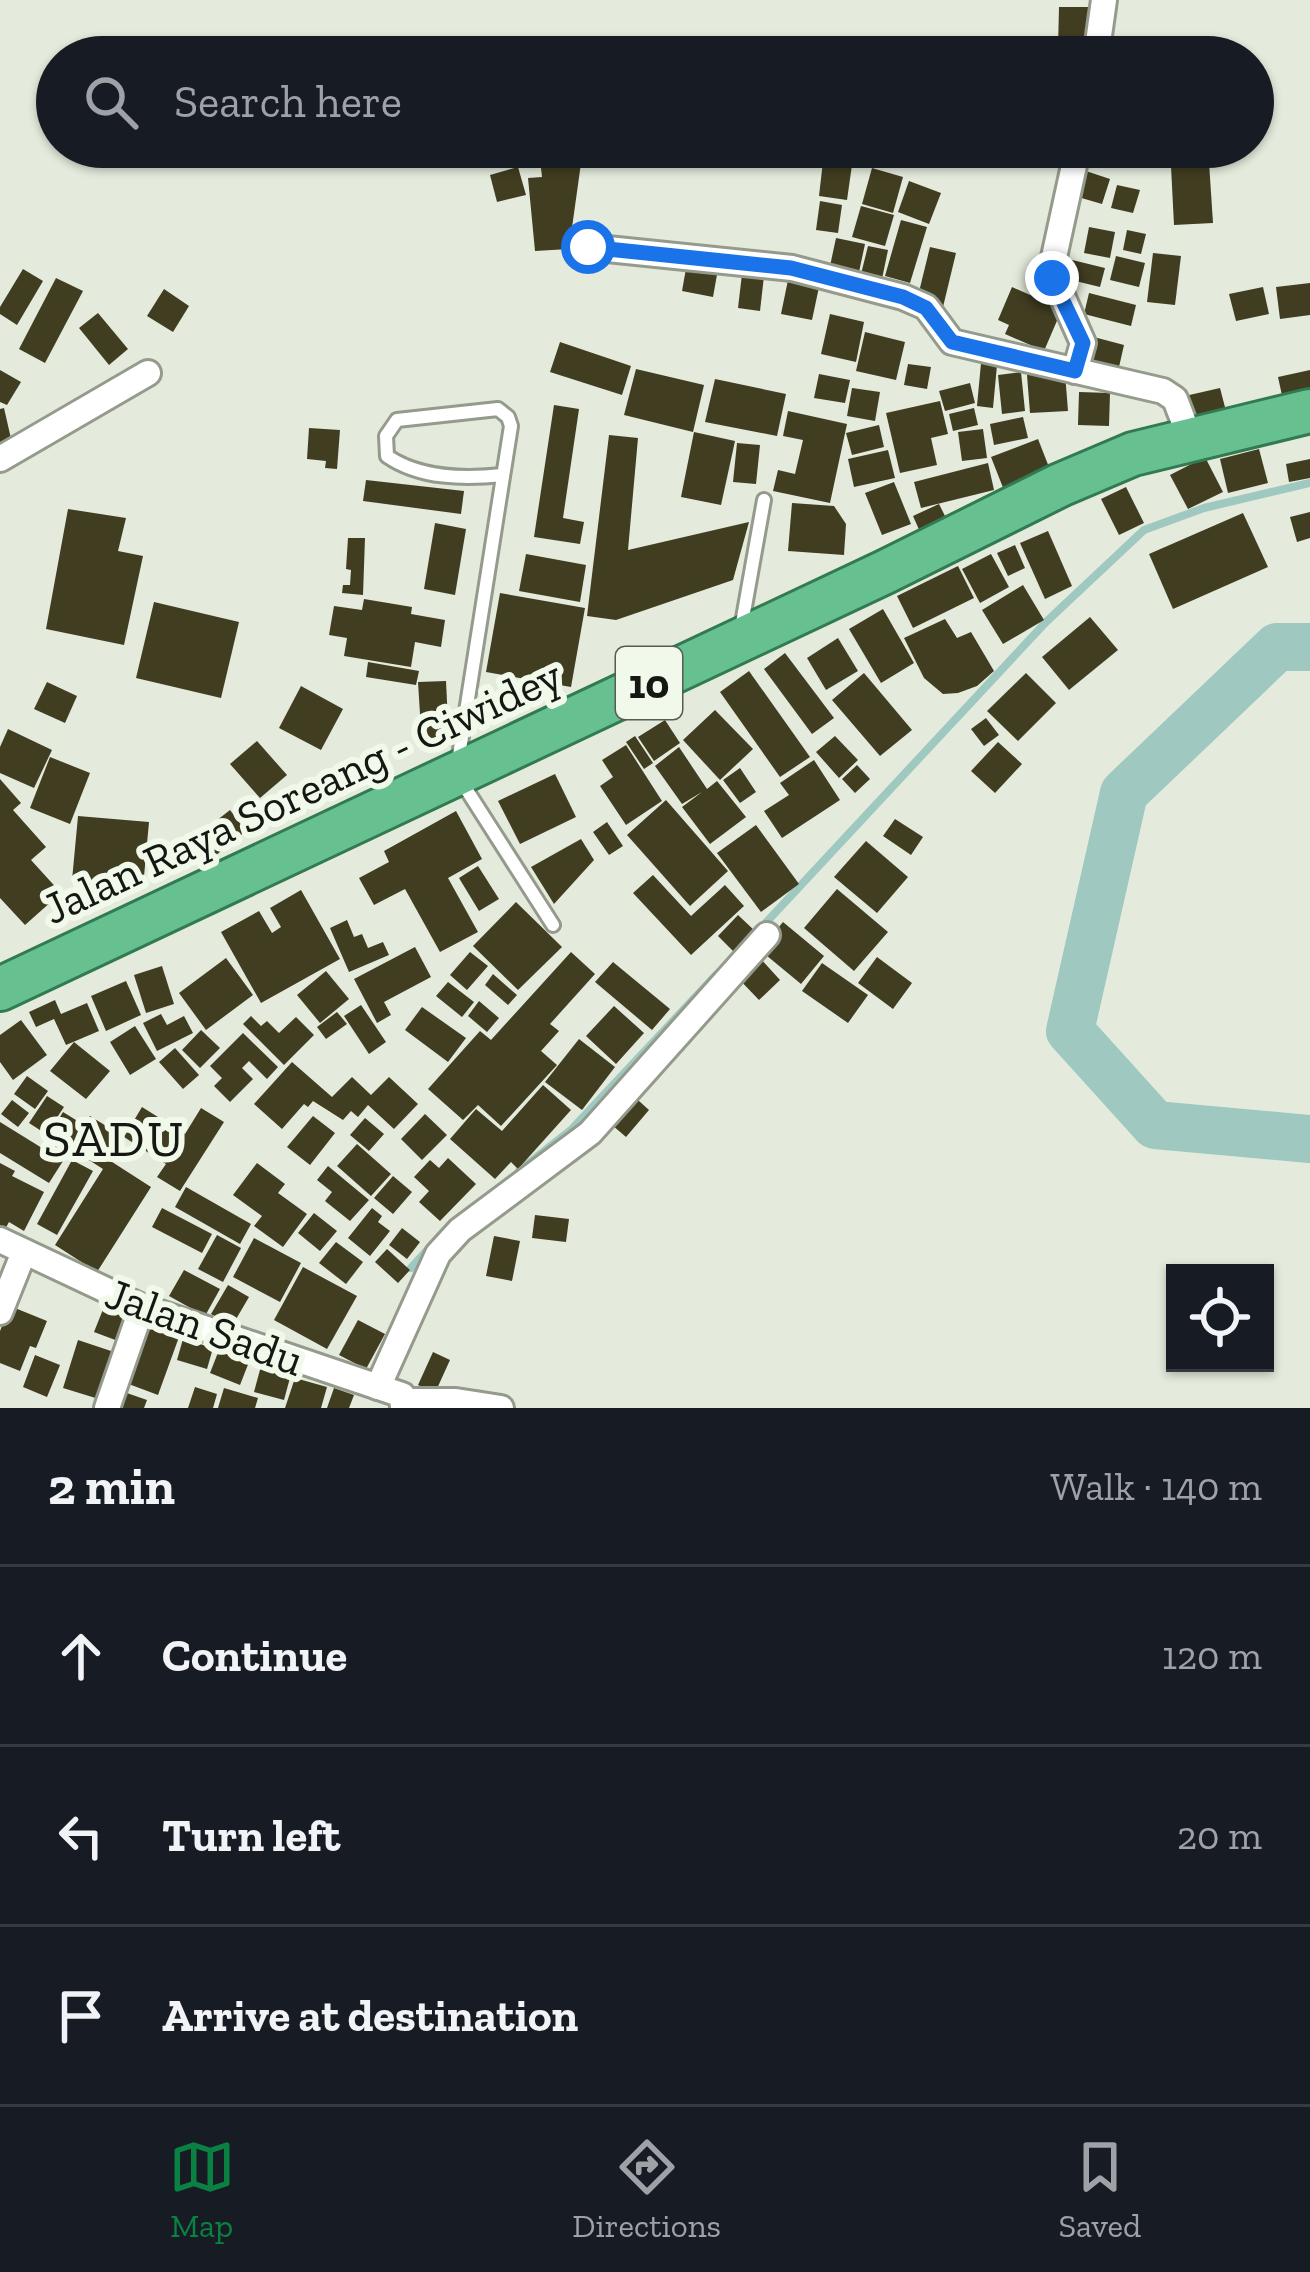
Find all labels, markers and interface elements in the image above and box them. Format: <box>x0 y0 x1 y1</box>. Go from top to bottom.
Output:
search box <box>36 36 1274 168</box>
icon: search <box>78 69 144 135</box>
text: Search here <box>174 75 402 129</box>
route start <box>561 220 615 274</box>
route end <box>1025 251 1079 305</box>
road number: 10 <box>616 647 682 719</box>
street label: Jalan Raya Soreang - Ciwidey <box>35 648 570 936</box>
district label: SADU <box>43 1108 187 1169</box>
map controls <box>1166 1264 1274 1372</box>
button: locate <box>1166 1264 1274 1372</box>
street label: Jalan Sadu <box>98 1266 311 1388</box>
text: 2 min <box>48 1456 175 1517</box>
text: Walk · 140 m <box>1051 1463 1262 1510</box>
icon: ahead <box>48 1623 114 1689</box>
text: Continue <box>162 1629 347 1683</box>
text: 120 m <box>1162 1632 1262 1679</box>
icon: left <box>48 1803 114 1869</box>
text: Turn left <box>162 1809 340 1863</box>
text: 20 m <box>1177 1812 1262 1859</box>
icon: arrive <box>48 1983 114 2049</box>
text: Arrive at destination <box>162 1989 578 2043</box>
tab: Map <box>169 2134 235 2245</box>
tab: Directions <box>572 2134 721 2245</box>
tab: Saved <box>1059 2134 1141 2245</box>

